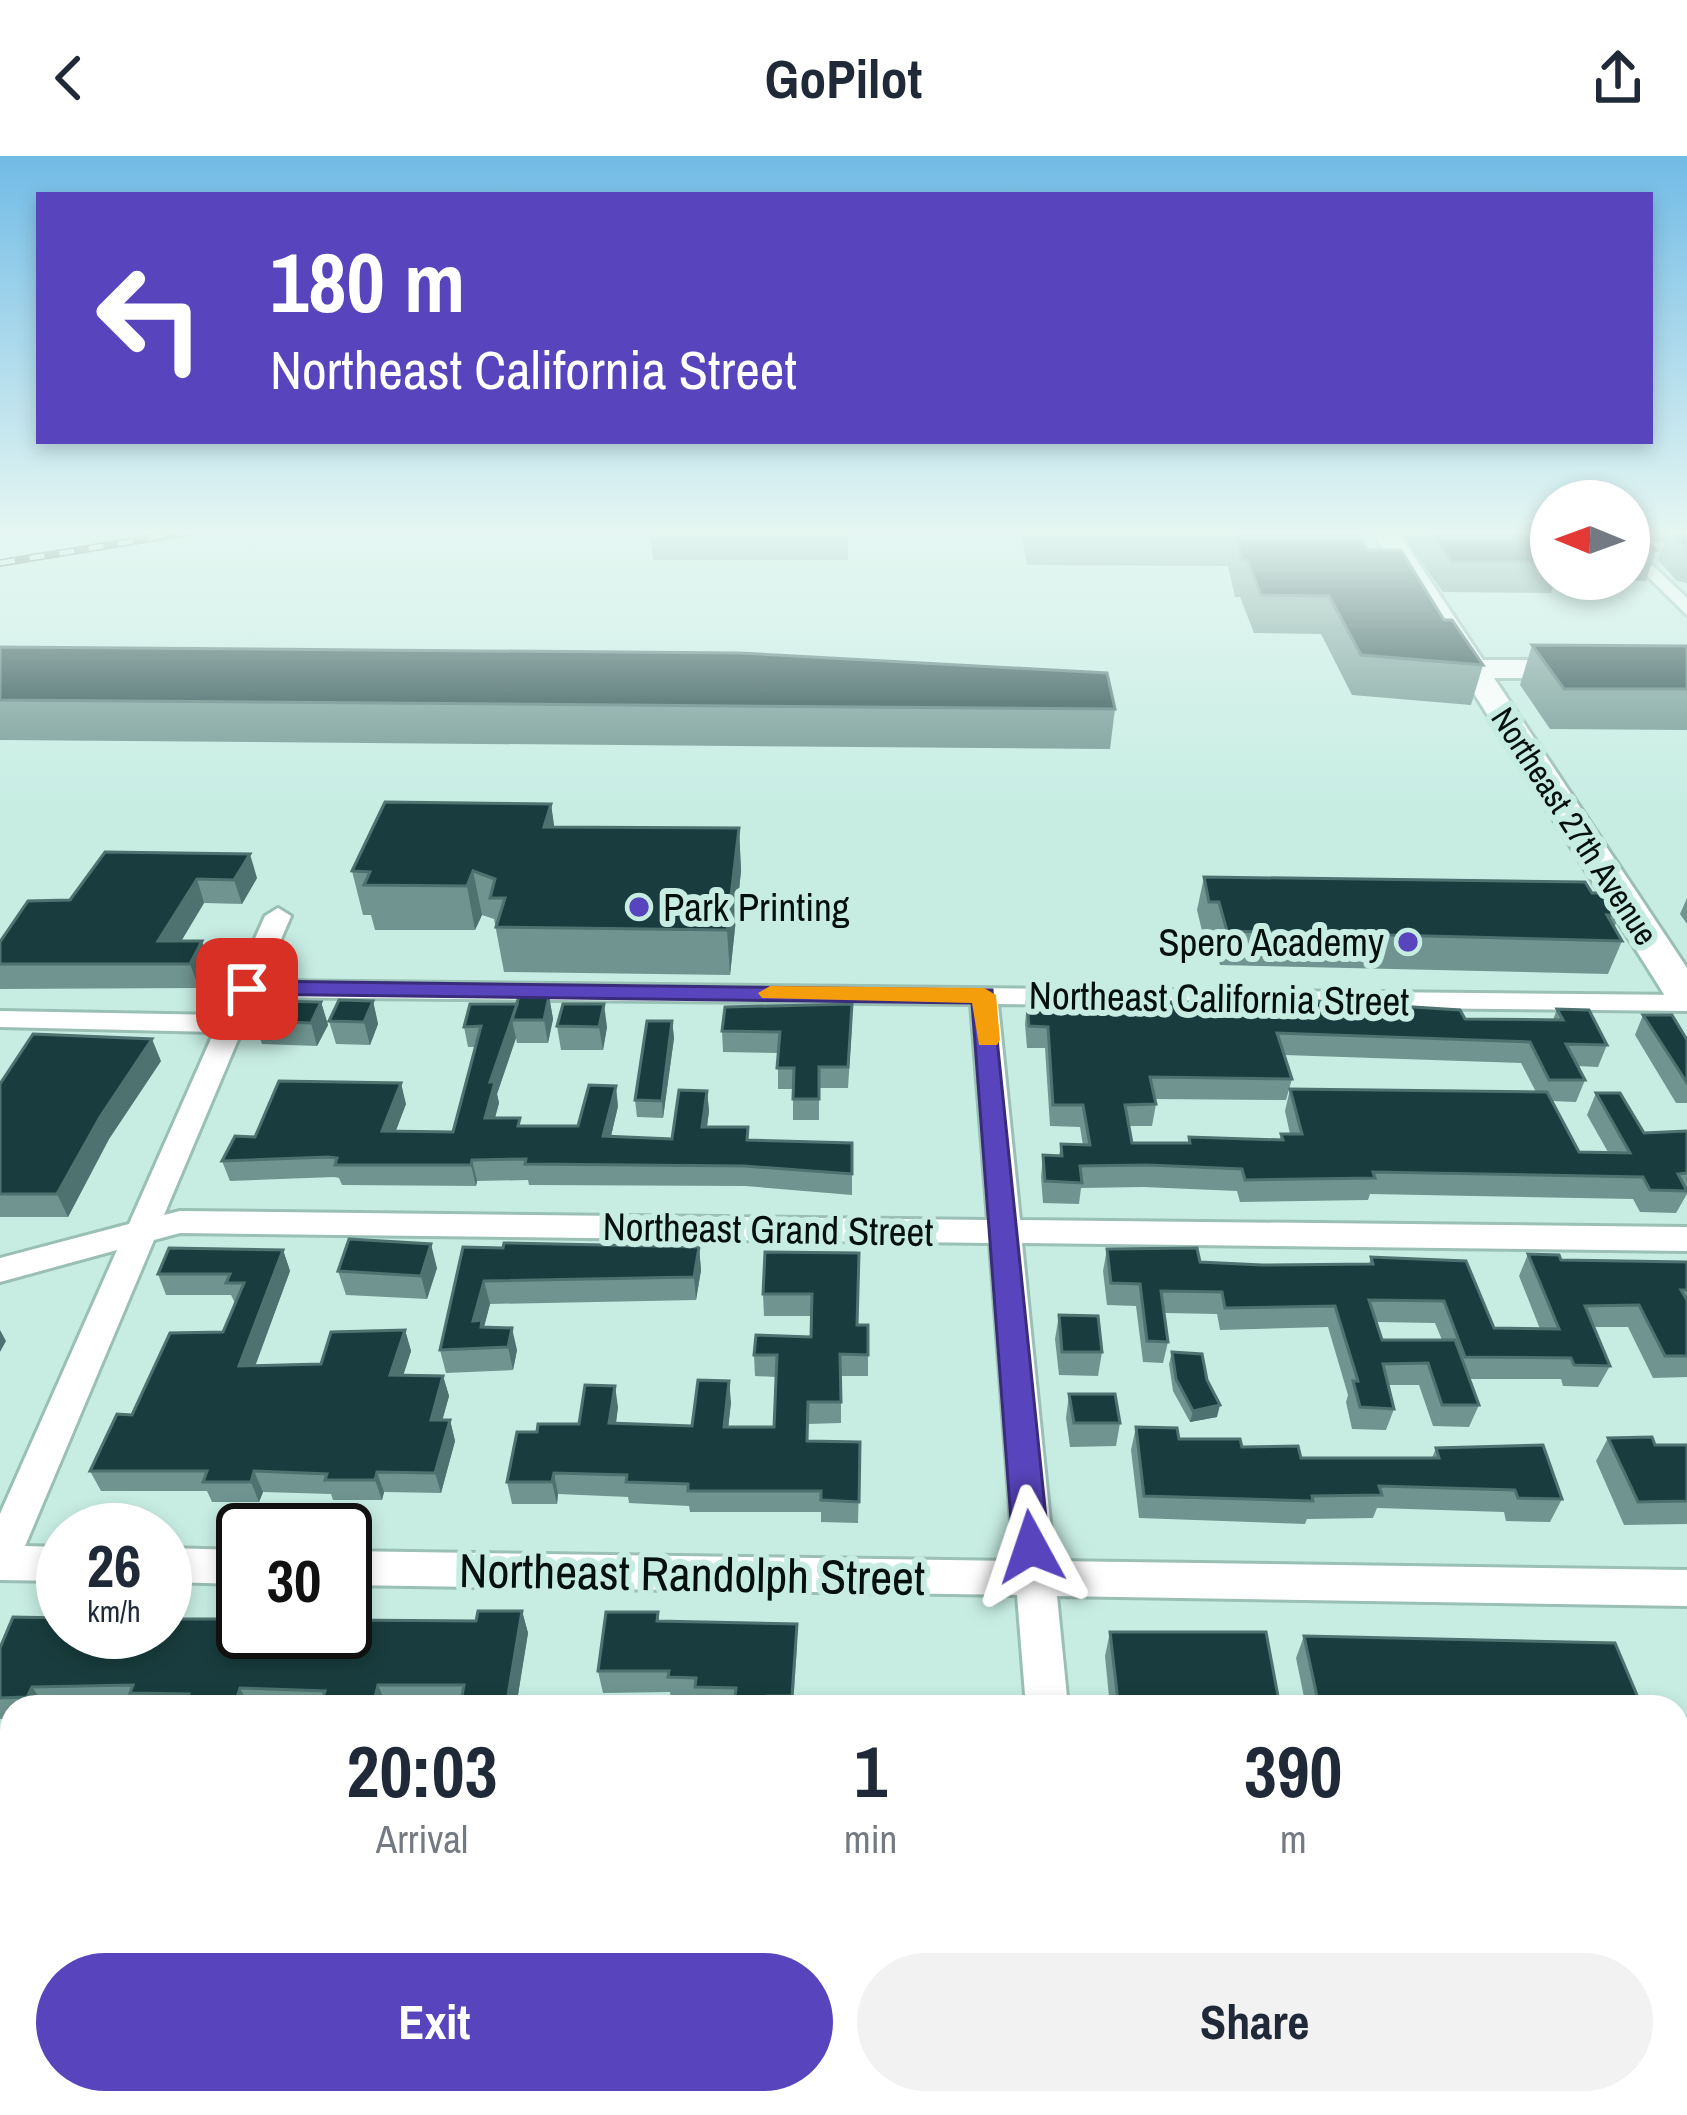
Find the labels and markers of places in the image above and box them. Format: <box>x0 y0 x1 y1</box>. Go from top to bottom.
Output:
place label: Park Printing <box>663 881 850 933</box>
marker: Park Printing <box>626 894 652 920</box>
place label: Spero Academy <box>1158 916 1384 968</box>
marker: Spero Academy <box>1395 929 1421 955</box>
pin <box>196 938 298 1040</box>

